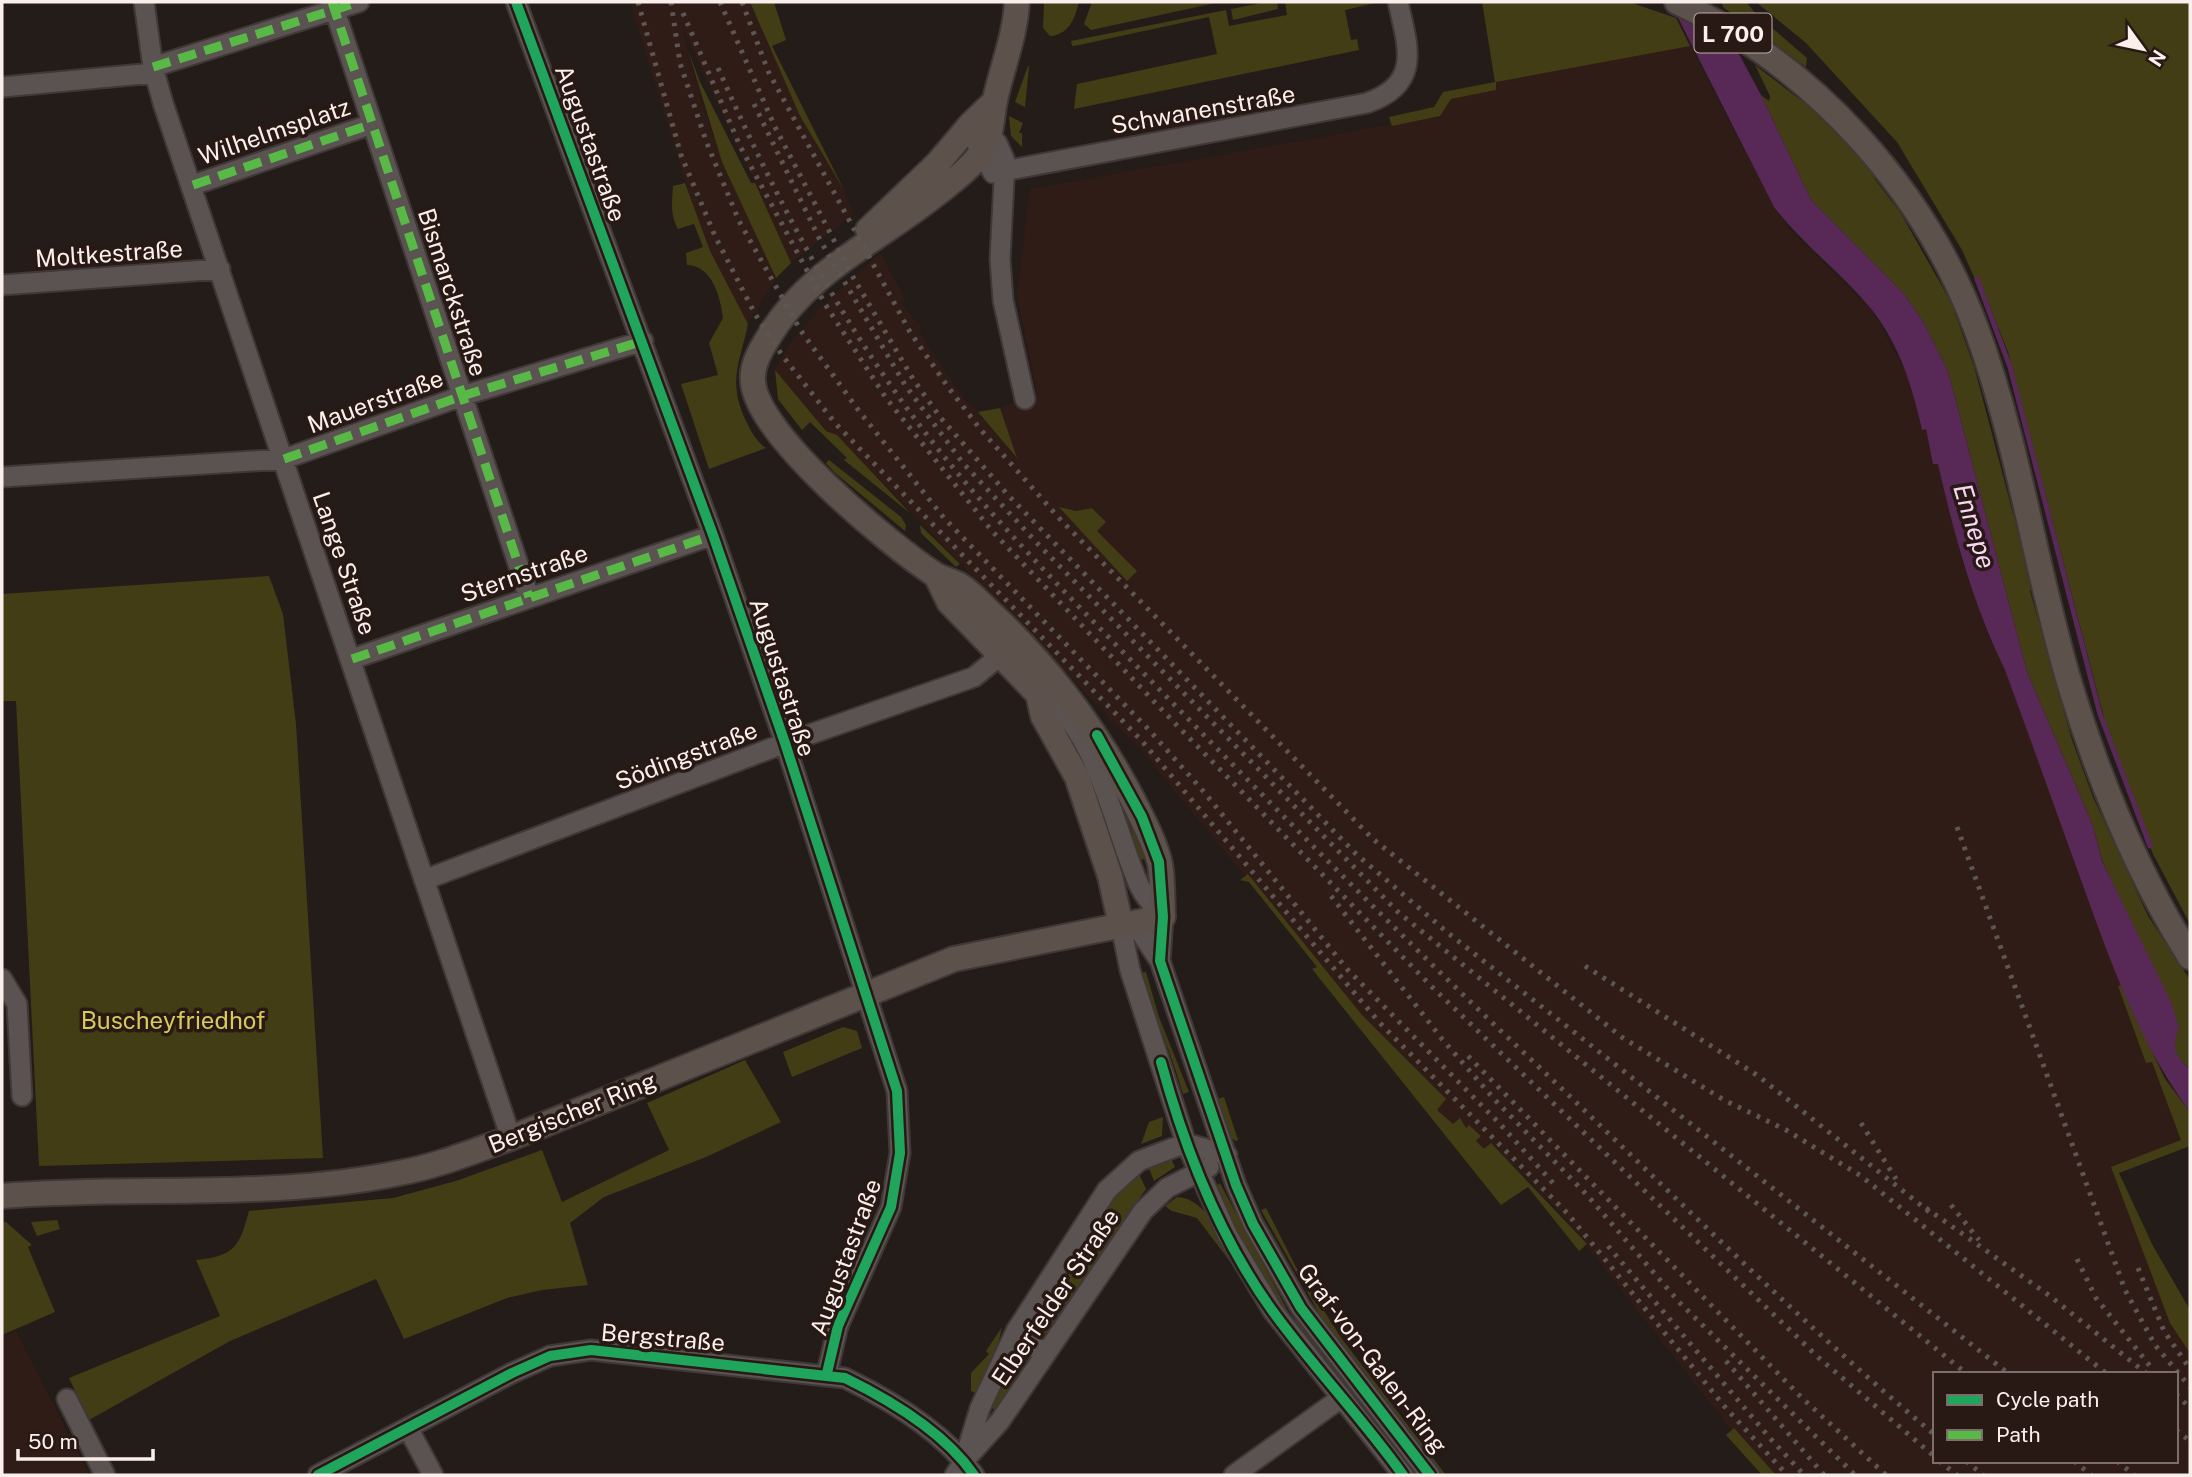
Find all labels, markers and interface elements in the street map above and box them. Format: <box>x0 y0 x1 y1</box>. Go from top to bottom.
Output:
road number: L 700 <box>1694 14 1772 52</box>
north arrow <box>2108 14 2178 84</box>
text: N <box>2144 46 2171 70</box>
street label: Augustastraße <box>550 61 632 225</box>
street label: Schwanenstraße <box>1109 79 1297 139</box>
street label: Wilhelmsplatz <box>194 92 354 170</box>
street label: Bismarckstraße <box>413 205 493 379</box>
street label: Moltkestraße <box>34 234 184 272</box>
street label: Mauerstraße <box>303 363 447 439</box>
water label: Ennepe <box>1947 480 2003 572</box>
street label: Lange Straße <box>307 488 383 638</box>
street label: Sternstraße <box>457 538 591 608</box>
street label: Augustastraße <box>744 594 822 760</box>
street label: Södingstraße <box>611 715 761 795</box>
park label: Buscheyfriedhof <box>81 1006 265 1034</box>
street label: Bergischer Ring <box>484 1066 660 1158</box>
street label: Augustastraße <box>804 1175 886 1339</box>
street label: Elberfelder Straße <box>986 1203 1124 1391</box>
street label: Graf-von-Galen-Ring <box>1292 1257 1454 1459</box>
street label: Bergstraße <box>600 1318 726 1356</box>
legend <box>1933 1372 2178 1463</box>
text: Cycle path <box>1996 1387 2099 1412</box>
scale bar <box>18 1418 152 1462</box>
text: Path <box>1996 1422 2041 1447</box>
text: 50 m <box>28 1429 78 1454</box>

